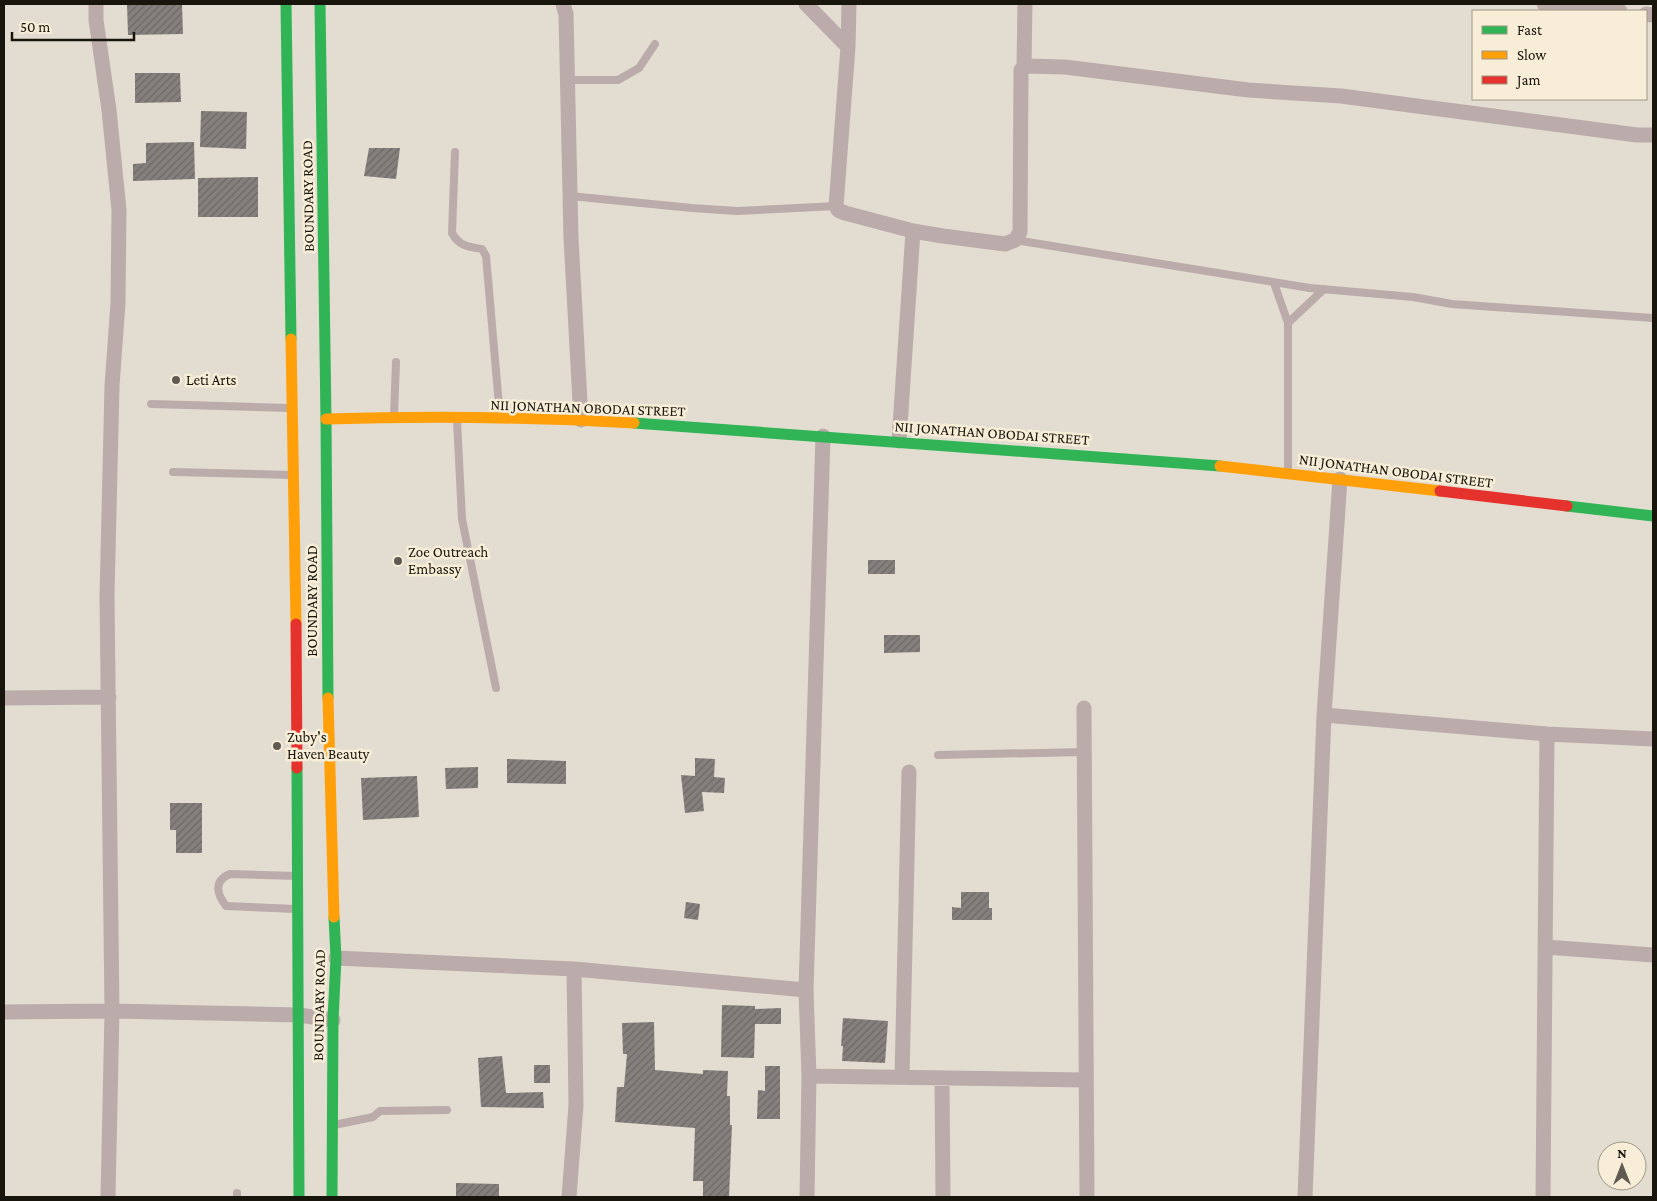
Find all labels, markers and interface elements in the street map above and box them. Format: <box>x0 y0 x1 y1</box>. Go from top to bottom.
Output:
scale bar <box>12 10 135 42</box>
legend <box>1472 10 1647 100</box>
text: 50 m <box>20 19 50 35</box>
text: Fast <box>1517 22 1543 38</box>
text: Slow <box>1517 47 1547 63</box>
text: Jam <box>1515 72 1540 89</box>
street label: BOUNDARY ROAD <box>299 140 317 252</box>
place label: Leti Arts <box>186 372 236 388</box>
marker: Leti Arts <box>170 374 182 386</box>
street label: NII JONATHAN OBODAI STREET <box>490 397 686 420</box>
street label: NII JONATHAN OBODAI STREET <box>894 418 1090 449</box>
street label: NII JONATHAN OBODAI STREET <box>1298 451 1494 492</box>
place label: Zoe Outreach Embassy <box>408 544 488 578</box>
street label: BOUNDARY ROAD <box>304 545 320 657</box>
marker: Zoe Outreach Embassy <box>392 555 404 567</box>
place label: Zuby's Haven Beauty <box>287 729 370 763</box>
marker: Zuby's Haven Beauty <box>271 740 283 752</box>
street label: BOUNDARY ROAD <box>310 949 328 1061</box>
north arrow <box>1597 1141 1647 1191</box>
text: N <box>1617 1145 1627 1161</box>

